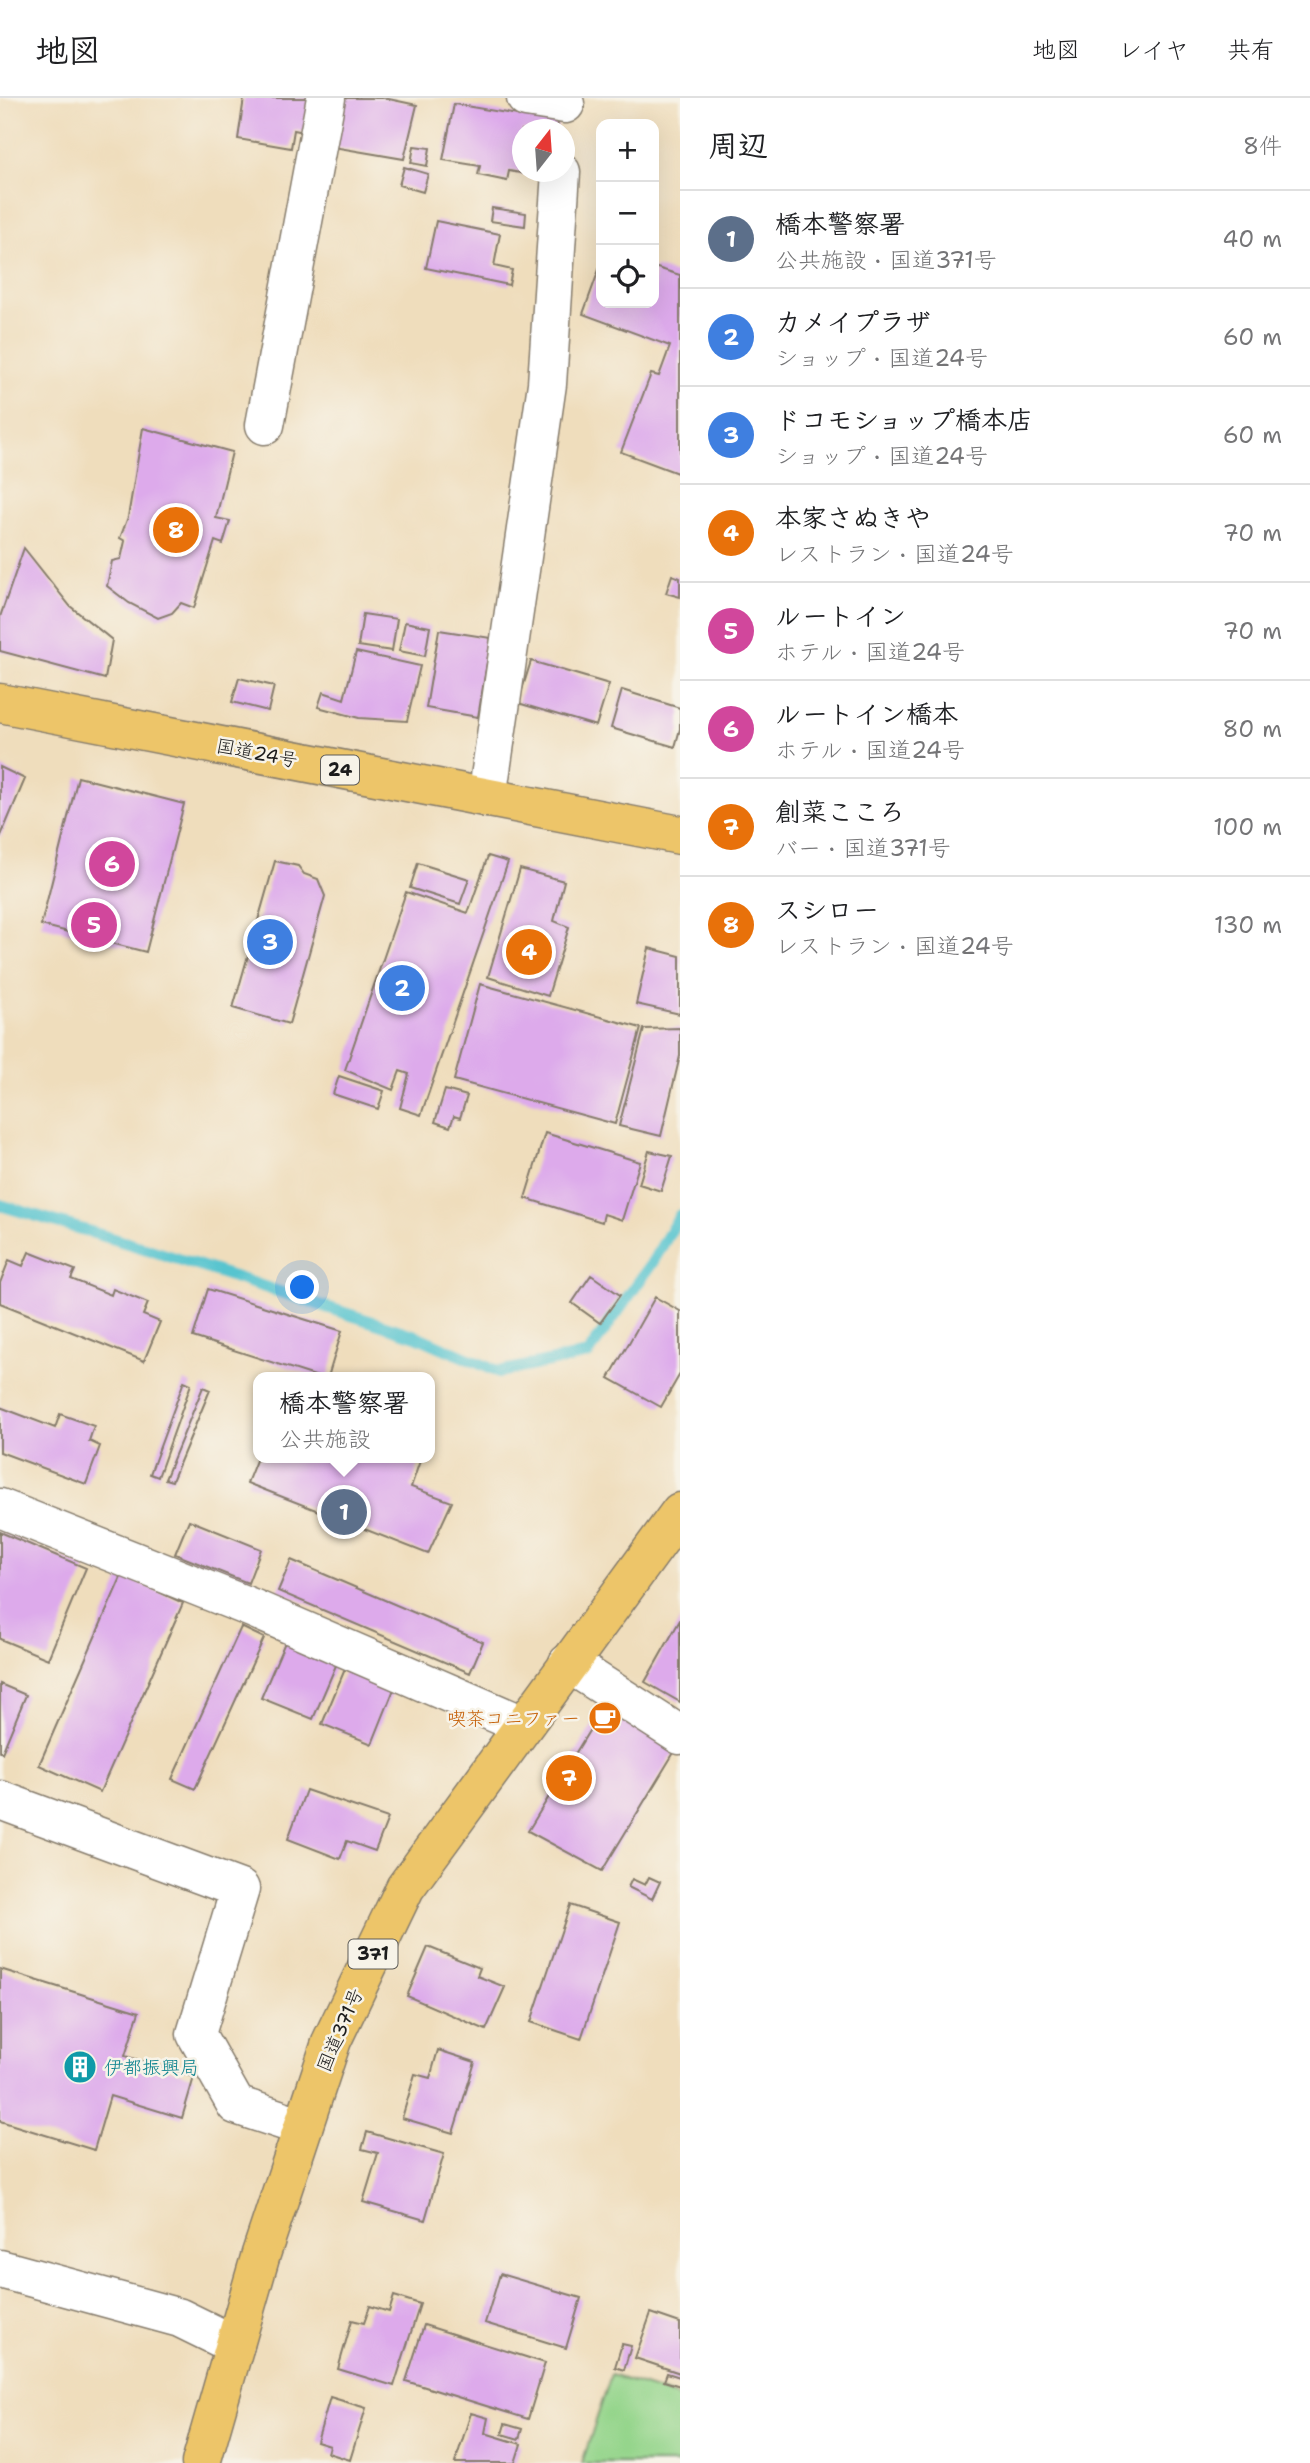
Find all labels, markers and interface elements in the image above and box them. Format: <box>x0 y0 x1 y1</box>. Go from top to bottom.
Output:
text: 地図 <box>35 28 101 73</box>
text: 地図 <box>1032 34 1080 66</box>
text: レイヤ <box>1118 34 1189 66</box>
text: 共有 <box>1227 34 1275 66</box>
north arrow <box>512 119 575 182</box>
map controls <box>596 119 659 308</box>
button: + <box>596 119 659 182</box>
text: 周辺 <box>708 125 768 166</box>
text: 8件 <box>1243 131 1282 161</box>
button: − <box>596 182 659 245</box>
text: 橋本警察署 <box>775 206 905 241</box>
text: 1 <box>726 224 736 254</box>
text: 40 m <box>1222 224 1282 254</box>
button: locate <box>596 245 659 308</box>
text: 公共施設 · 国道371号 <box>775 245 997 275</box>
text: カメイプラザ <box>775 304 931 339</box>
text: 2 <box>723 322 739 352</box>
text: 60 m <box>1223 322 1282 352</box>
text: ショップ · 国道24号 <box>775 343 988 373</box>
text: ドコモショップ橋本店 <box>775 402 1033 437</box>
text: 3 <box>723 420 739 450</box>
text: 60 m <box>1223 420 1282 450</box>
text: ショップ · 国道24号 <box>775 441 988 471</box>
text: 本家さぬきや <box>775 500 931 535</box>
pin: 8 <box>153 504 199 556</box>
text: 4 <box>723 518 739 548</box>
text: 70 m <box>1223 518 1282 548</box>
text: レストラン · 国道24号 <box>775 539 1014 569</box>
text: ルートイン <box>775 598 906 633</box>
text: 5 <box>724 616 738 646</box>
text: 70 m <box>1223 616 1282 646</box>
text: ホテル · 国道24号 <box>775 637 965 667</box>
text: ルートイン橋本 <box>775 696 958 731</box>
text: 6 <box>723 714 739 744</box>
text: 80 m <box>1223 714 1282 744</box>
street label: 国道24号 <box>214 733 300 773</box>
text: ホテル · 国道24号 <box>775 735 965 765</box>
road number: 24 <box>321 756 359 784</box>
text: 創菜こころ <box>775 794 905 829</box>
text: 7 <box>723 812 739 842</box>
text: 100 m <box>1213 812 1282 842</box>
text: バー · 国道371号 <box>775 833 951 863</box>
pin: 6 <box>89 838 135 890</box>
text: スシロー <box>775 892 879 927</box>
pin: 5 <box>71 899 117 951</box>
text: 8 <box>723 910 739 940</box>
text: 130 m <box>1214 910 1282 940</box>
pin: 3 <box>247 916 293 968</box>
pin: 4 <box>506 926 552 978</box>
text: レストラン · 国道24号 <box>775 931 1014 961</box>
pin: 2 <box>379 962 425 1014</box>
your location <box>285 1270 319 1304</box>
popup <box>253 1372 435 1463</box>
text: 橋本警察署 <box>279 1385 409 1420</box>
text: 公共施設 <box>279 1424 371 1454</box>
pin: 1 <box>321 1486 367 1538</box>
cafe icon: 喫茶コニファー <box>586 1699 624 1737</box>
place label: 喫茶コニファー <box>447 1706 580 1731</box>
pin: 7 <box>546 1752 592 1804</box>
road number: 371 <box>348 1940 398 1968</box>
street label: 国道371号 <box>311 1984 369 2076</box>
building icon: 伊都振興局 <box>61 2048 99 2086</box>
place label: 伊都振興局 <box>104 2055 199 2080</box>

